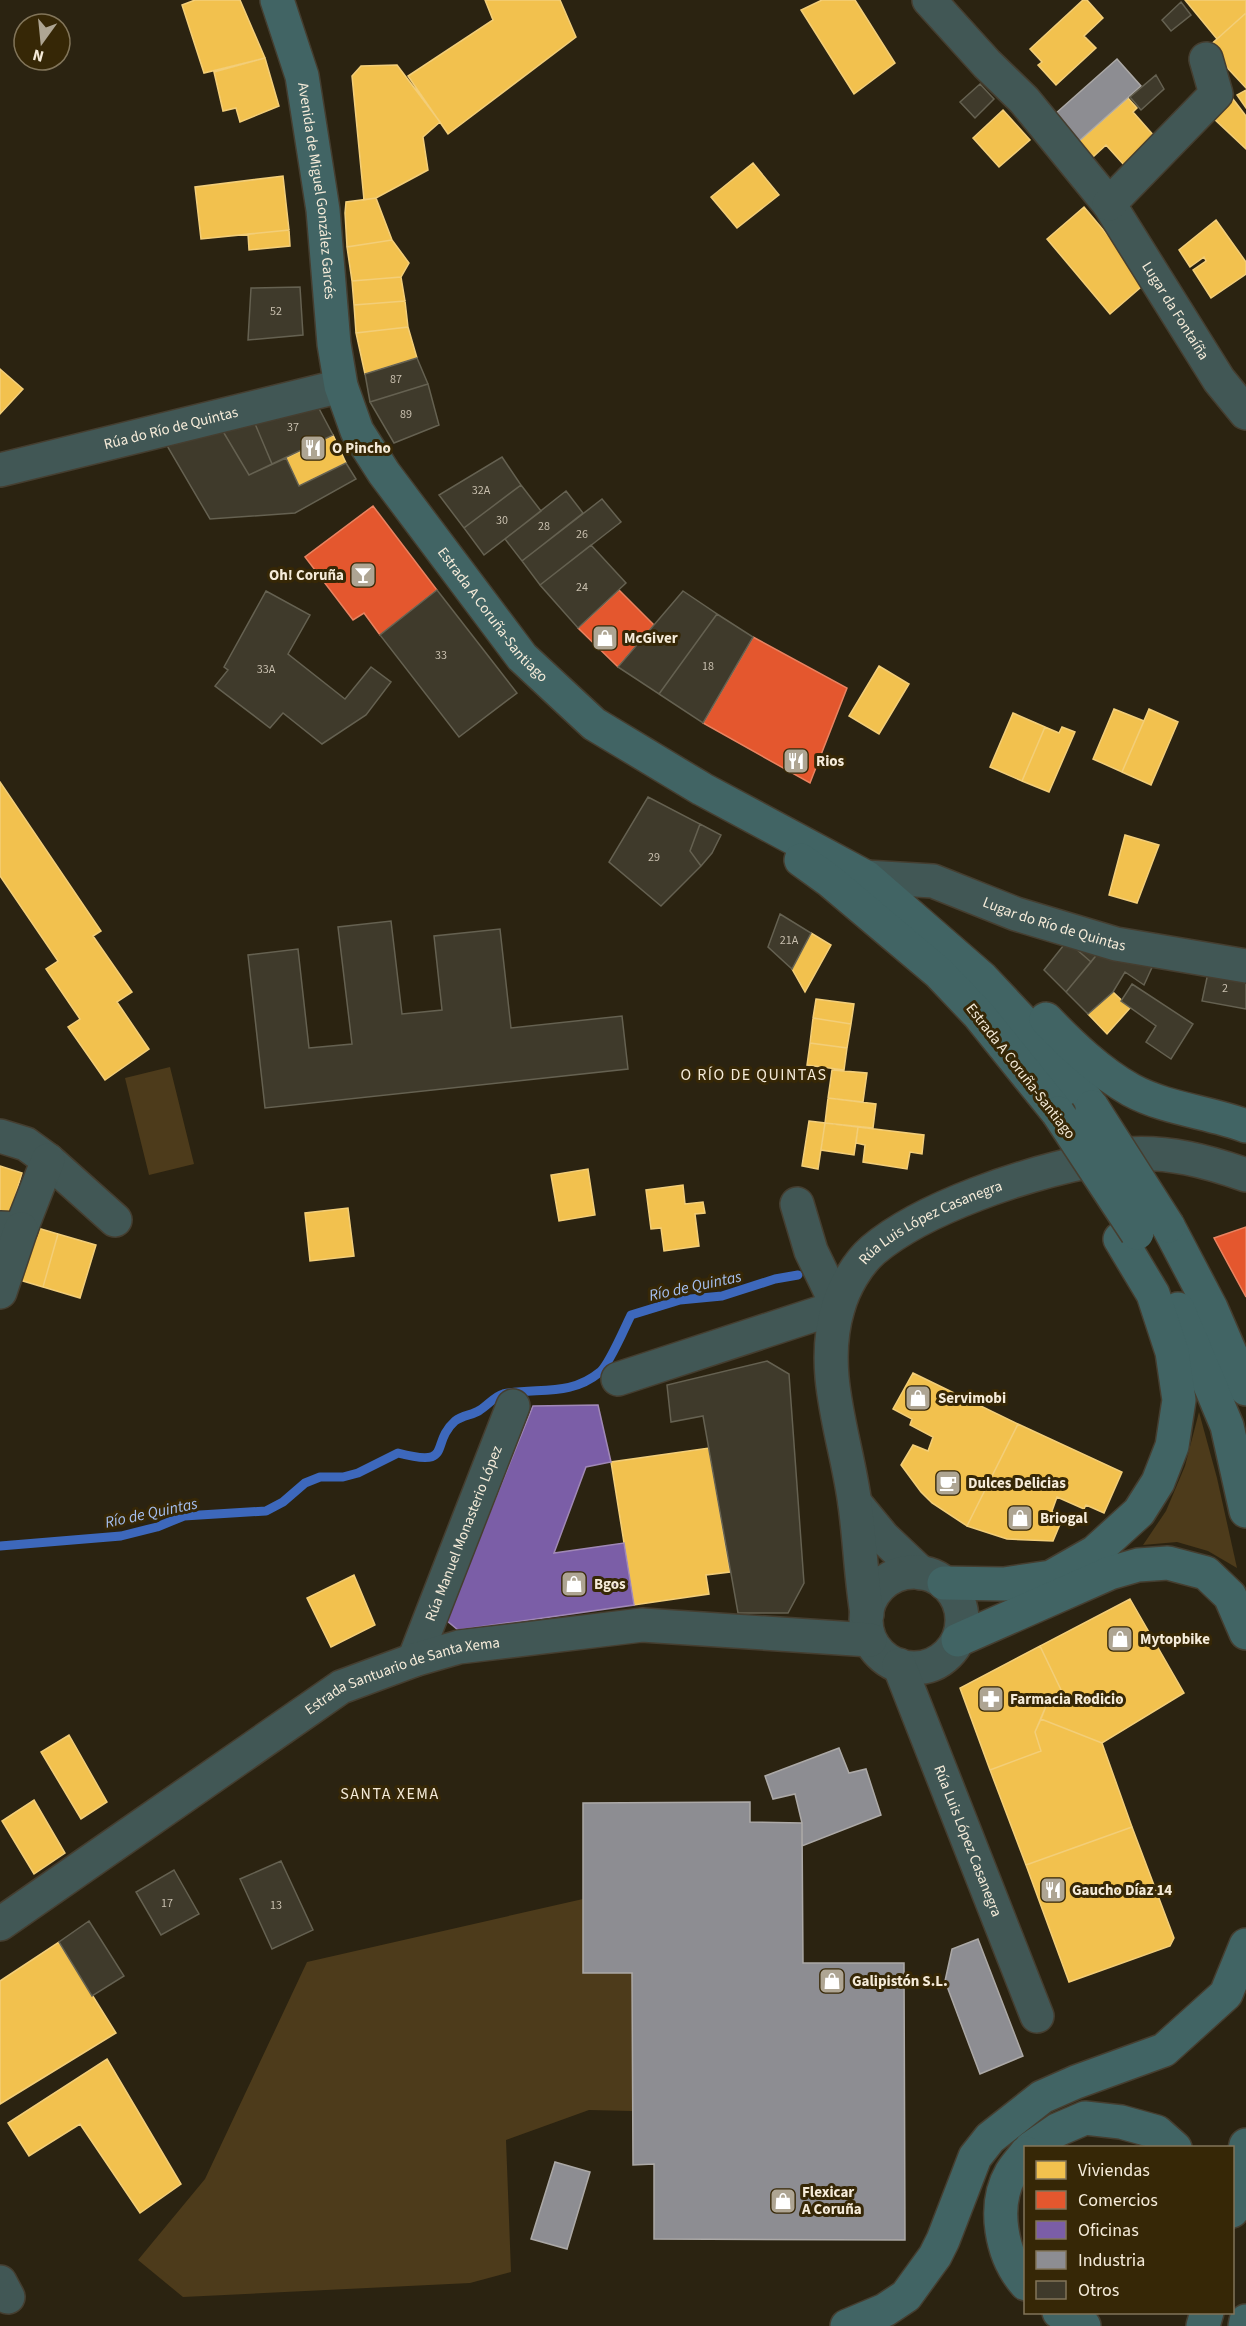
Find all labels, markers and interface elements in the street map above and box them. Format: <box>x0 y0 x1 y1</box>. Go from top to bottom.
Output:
north arrow <box>12 12 72 72</box>
text: N <box>30 44 46 68</box>
street label: Avenida de Miguel González Garcés <box>292 81 340 300</box>
street label: Lugar da Fontaíña <box>1136 257 1214 364</box>
house number: 52 <box>270 303 282 320</box>
house number: 87 <box>390 371 402 388</box>
street label: Rúa do Río de Quintas <box>102 402 240 455</box>
house number: 89 <box>400 406 412 423</box>
house number: 37 <box>287 419 299 436</box>
restaurant icon: O Pincho <box>298 433 328 463</box>
place label: O Pincho <box>332 438 391 459</box>
house number: 32A <box>472 482 491 499</box>
house number: 30 <box>496 512 508 529</box>
house number: 28 <box>538 518 550 535</box>
house number: 26 <box>576 526 588 543</box>
street label: Estrada A Coruña-Santiago <box>432 543 552 687</box>
bar icon: Oh! Coruña <box>348 560 378 590</box>
place label: Oh! Coruña <box>269 565 344 586</box>
house number: 24 <box>576 579 588 596</box>
shop icon: McGiver <box>590 623 620 653</box>
place label: McGiver <box>624 628 678 649</box>
house number: 33 <box>435 647 447 664</box>
house number: 18 <box>702 658 714 675</box>
house number: 33A <box>257 661 276 678</box>
restaurant icon: Rios <box>781 746 811 776</box>
place label: Rios <box>816 751 845 772</box>
house number: 29 <box>648 849 660 866</box>
street label: Lugar do Río de Quintas <box>980 892 1127 956</box>
house number: 21A <box>780 932 799 949</box>
house number: 2 <box>1222 980 1228 997</box>
street label: Estrada A Coruña-Santiago <box>961 999 1080 1144</box>
district label: O RÍO DE QUINTAS <box>680 1064 828 1086</box>
street label: Rúa Luis López Casanegra <box>854 1176 1005 1269</box>
water label: Río de Quintas <box>647 1265 744 1307</box>
shop icon: Servimobi <box>903 1383 933 1413</box>
place label: Servimobi <box>938 1388 1006 1409</box>
street label: Rúa Manuel Monasterio López <box>420 1442 508 1624</box>
cafe icon: Dulces Delicias <box>933 1468 963 1498</box>
place label: Dulces Delicias <box>968 1473 1066 1494</box>
water label: Río de Quintas <box>103 1492 200 1534</box>
shop icon: Briogal <box>1005 1503 1035 1533</box>
place label: Briogal <box>1040 1508 1088 1529</box>
shop icon: Bgos <box>559 1569 589 1599</box>
place label: Bgos <box>594 1574 626 1595</box>
shop icon: Mytopbike <box>1105 1624 1135 1654</box>
place label: Mytopbike <box>1140 1629 1210 1650</box>
street label: Estrada Santuario de Santa Xema <box>301 1632 501 1720</box>
pharmacy icon: Farmacia Rodicio <box>976 1684 1006 1714</box>
place label: Farmacia Rodicio <box>1010 1689 1124 1710</box>
street label: Rúa Luis López Casanegra <box>928 1762 1007 1920</box>
district label: SANTA XEMA <box>340 1783 440 1805</box>
restaurant icon: Gaucho Díaz 14 <box>1038 1875 1068 1905</box>
place label: Gaucho Díaz 14 <box>1072 1880 1172 1901</box>
house number: 17 <box>161 1895 173 1912</box>
house number: 13 <box>270 1897 282 1914</box>
shop icon: Galipistón S.L. <box>817 1966 847 1996</box>
place label: Galipistón S.L. <box>852 1971 947 1992</box>
legend <box>1024 2146 1234 2314</box>
text: Viviendas <box>1078 2158 1150 2183</box>
place label: Flexicar A Coruña <box>801 2182 862 2220</box>
shop icon: Flexicar A Coruña <box>768 2186 798 2216</box>
text: Comercios <box>1078 2188 1158 2213</box>
text: Oficinas <box>1078 2218 1139 2243</box>
text: Industria <box>1078 2248 1145 2273</box>
text: Otros <box>1078 2278 1119 2303</box>

